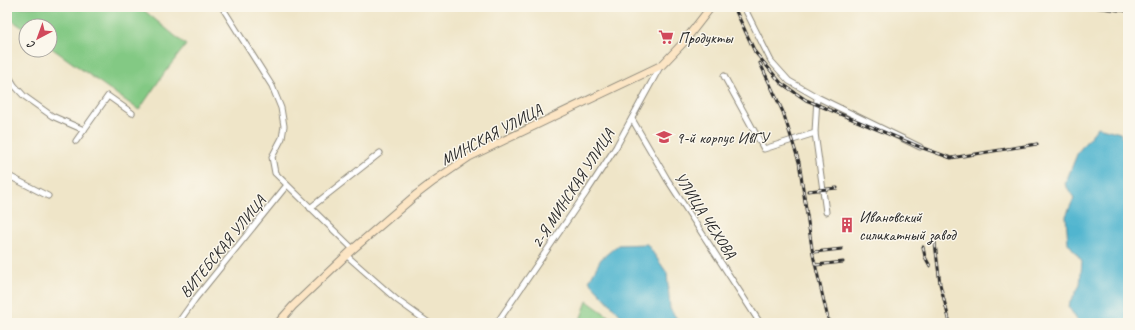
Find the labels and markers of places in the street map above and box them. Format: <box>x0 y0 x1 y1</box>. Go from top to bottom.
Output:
supermarket icon: Продукты <box>657 28 675 46</box>
place label: Продукты <box>678 28 734 48</box>
school or university icon: 9-й корпус ИвГУ <box>655 128 673 146</box>
place label: 9-й корпус ИвГУ <box>676 128 772 148</box>
place label: Ивановский силикатный завод <box>859 207 957 245</box>
building icon: Ивановский силикатный завод <box>838 216 856 234</box>

